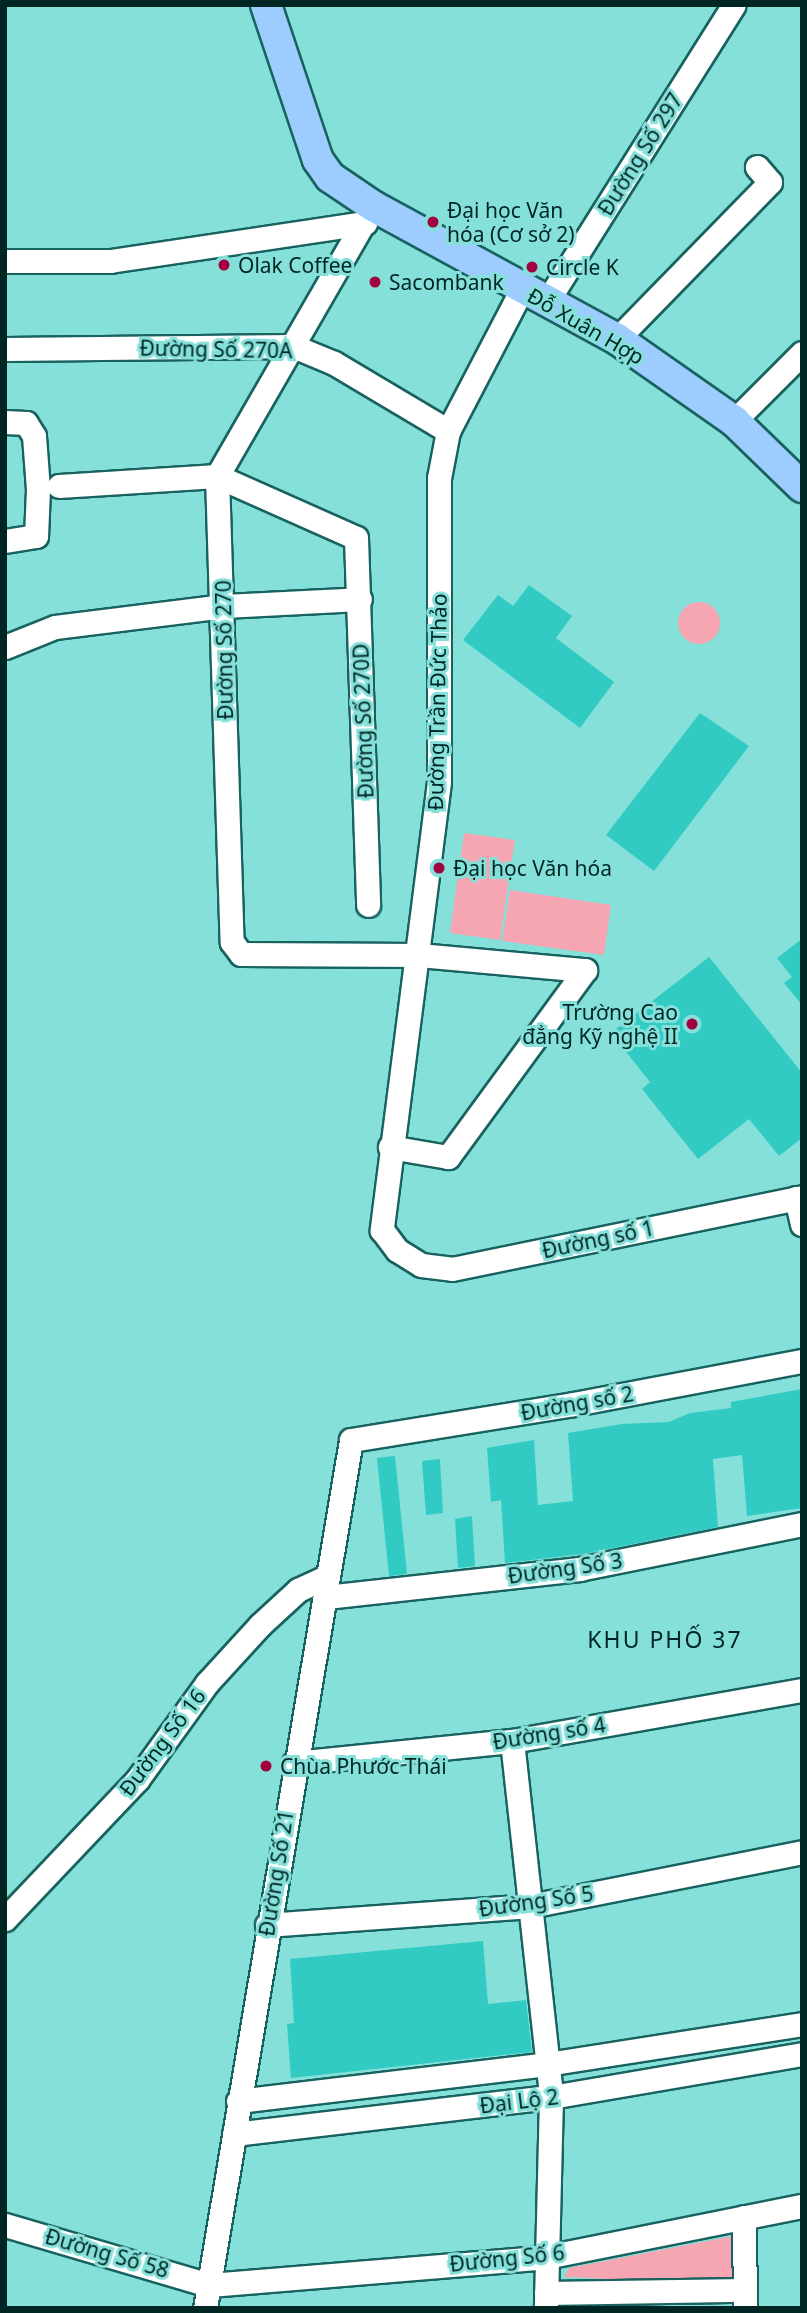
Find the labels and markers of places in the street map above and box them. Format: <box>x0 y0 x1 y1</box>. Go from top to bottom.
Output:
place label: Đại học Văn hóa (Cơ sở 2) <box>447 197 575 247</box>
marker: Đại học Văn hóa (Cơ sở 2) <box>425 214 441 230</box>
place label: Olak Coffee <box>238 252 352 278</box>
place label: Circle K <box>546 254 619 280</box>
marker: Olak Coffee <box>216 257 232 273</box>
marker: Circle K <box>524 259 540 275</box>
place label: Sacombank <box>389 269 504 295</box>
marker: Sacombank <box>367 274 383 290</box>
place label: Đại học Văn hóa <box>453 855 612 881</box>
marker: Đại học Văn hóa <box>431 860 447 876</box>
place label: Trường Cao đẳng Kỹ nghệ II <box>522 999 678 1049</box>
marker: Trường Cao đẳng Kỹ nghệ II <box>684 1016 700 1032</box>
place label: Chùa Phước Thái <box>280 1753 447 1779</box>
marker: Chùa Phước Thái <box>258 1758 274 1774</box>

